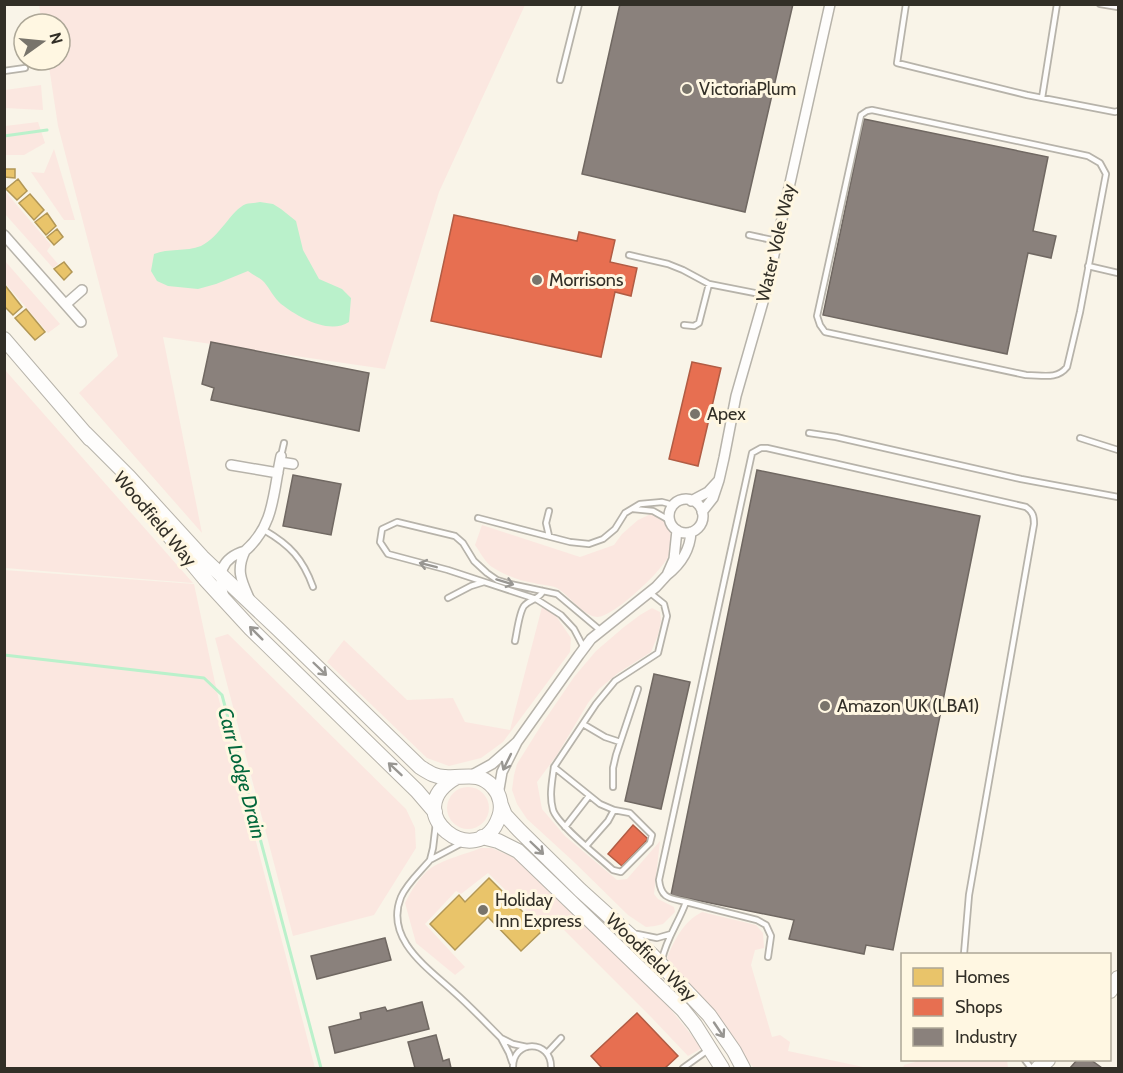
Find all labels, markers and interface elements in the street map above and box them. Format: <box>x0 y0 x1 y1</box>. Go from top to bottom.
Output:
north arrow <box>12 12 72 72</box>
text: N <box>45 30 67 46</box>
place label: VictoriaPlum <box>699 78 796 100</box>
marker: VictoriaPlum <box>680 82 694 96</box>
street label: Water Vole Way <box>752 182 800 304</box>
place label: Morrisons <box>549 269 623 291</box>
marker: Morrisons <box>530 273 544 287</box>
place label: Apex <box>707 403 746 425</box>
marker: Apex <box>688 407 702 421</box>
street label: Woodfield Way <box>109 467 201 571</box>
one-way arrow <box>419 558 438 570</box>
one-way arrow <box>495 577 514 588</box>
one-way arrow <box>248 626 263 640</box>
one-way arrow <box>312 662 327 677</box>
place label: Amazon UK (LBA1) <box>837 695 979 717</box>
marker: Amazon UK (LBA1) <box>818 699 832 713</box>
water label: Carr Lodge Drain <box>213 705 271 841</box>
one-way arrow <box>500 752 512 770</box>
one-way arrow <box>388 763 403 777</box>
one-way arrow <box>530 840 545 855</box>
place label: Holiday Inn Express <box>495 889 582 932</box>
marker: Holiday Inn Express <box>476 903 490 917</box>
street label: Woodfield Way <box>601 908 701 1006</box>
legend <box>901 953 1111 1061</box>
text: Homes <box>955 966 1010 988</box>
text: Shops <box>955 996 1003 1018</box>
one-way arrow <box>713 1021 726 1038</box>
text: Industry <box>955 1026 1017 1048</box>

